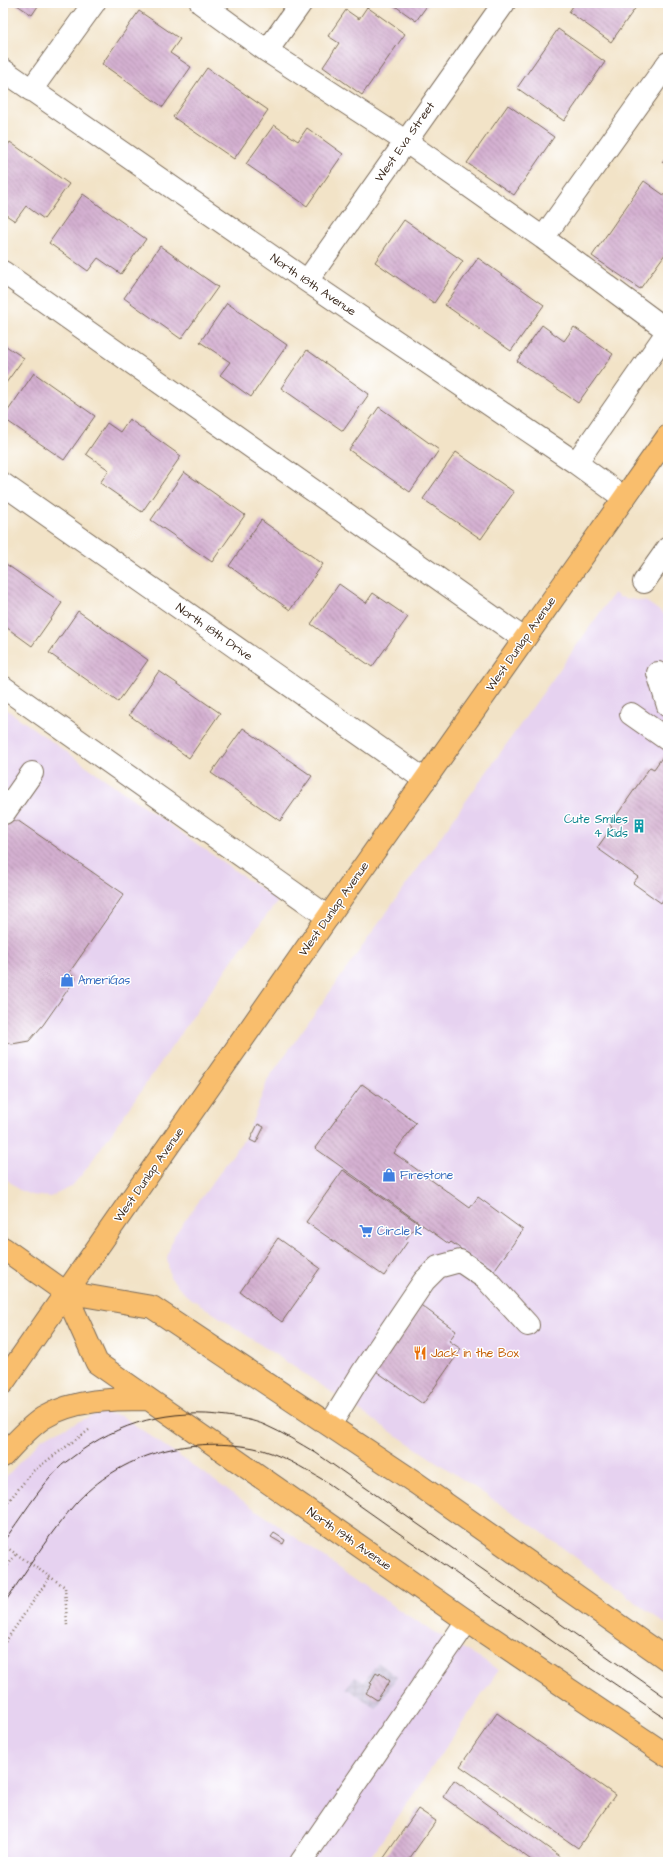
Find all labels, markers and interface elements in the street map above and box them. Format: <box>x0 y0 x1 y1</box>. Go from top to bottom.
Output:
street label: West Eva Street <box>371 98 439 186</box>
street label: North 18th Avenue <box>267 250 360 320</box>
street label: West Dunlap Avenue <box>482 593 560 695</box>
street label: North 18th Drive <box>172 599 256 665</box>
place label: Cute Smiles 4 Kids <box>564 811 628 842</box>
building icon: Cute Smiles 4 Kids <box>631 818 647 834</box>
street label: West Dunlap Avenue <box>295 858 373 960</box>
shop icon: AmeriGas <box>59 972 75 988</box>
place label: AmeriGas <box>78 972 130 989</box>
street label: West Dunlap Avenue <box>110 1124 188 1226</box>
shop icon: Firestone <box>381 1167 397 1183</box>
place label: Firestone <box>400 1167 454 1184</box>
supermarket icon: Circle K <box>358 1223 374 1239</box>
place label: Circle K <box>377 1223 423 1240</box>
restaurant icon: Jack in the Box <box>412 1345 428 1361</box>
place label: Jack in the Box <box>431 1345 519 1362</box>
street label: North 19th Avenue <box>303 1504 395 1575</box>

